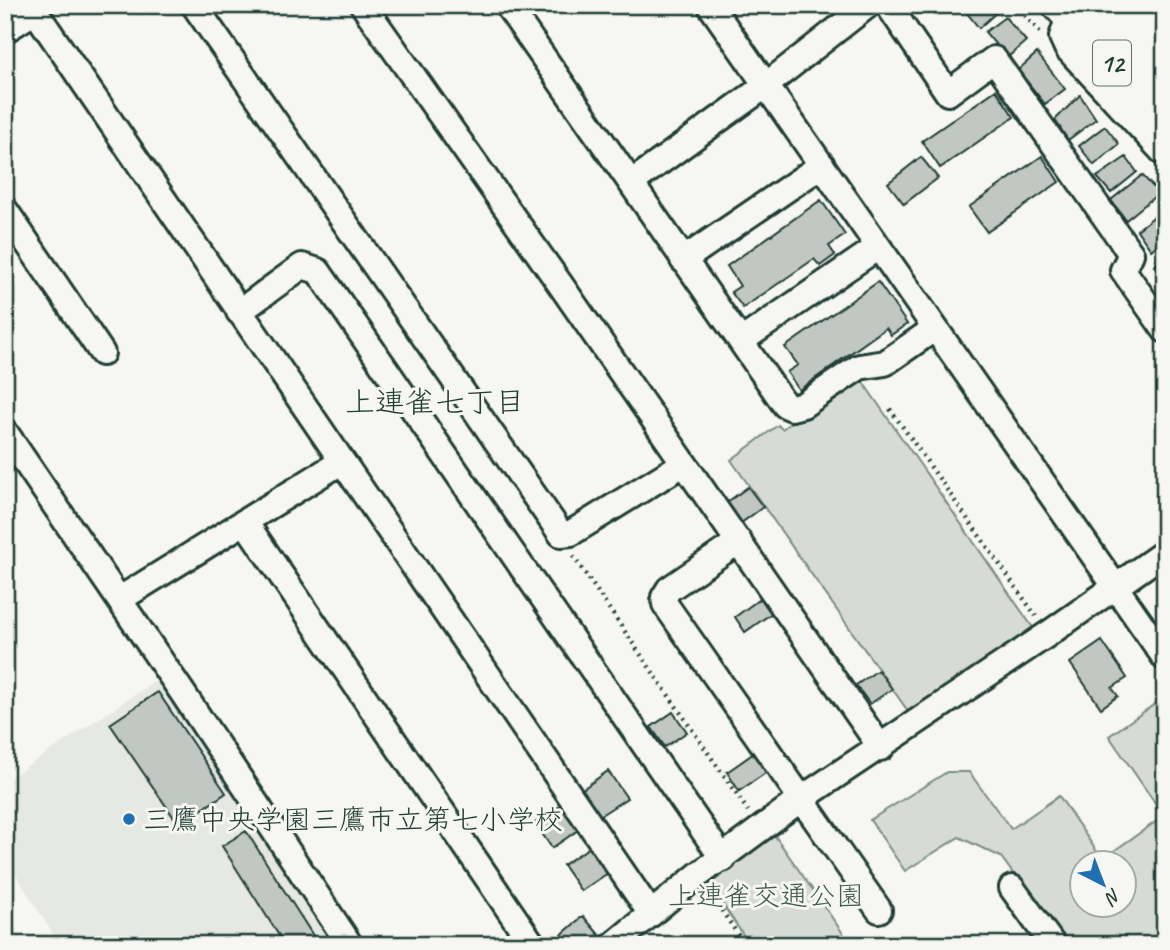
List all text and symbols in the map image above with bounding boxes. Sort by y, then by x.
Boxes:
road number: 12 [1093,40,1131,86]
district label: 上連雀七丁目 [345,383,525,421]
place label: 三鷹中央学園三鷹市立第七小学校 [143,802,563,837]
marker: 三鷹中央学園三鷹市立第七小学校 [121,811,137,827]
north arrow [1068,848,1138,918]
park label: 上連雀交通公園 [668,878,864,913]
text: N [1099,883,1126,911]

